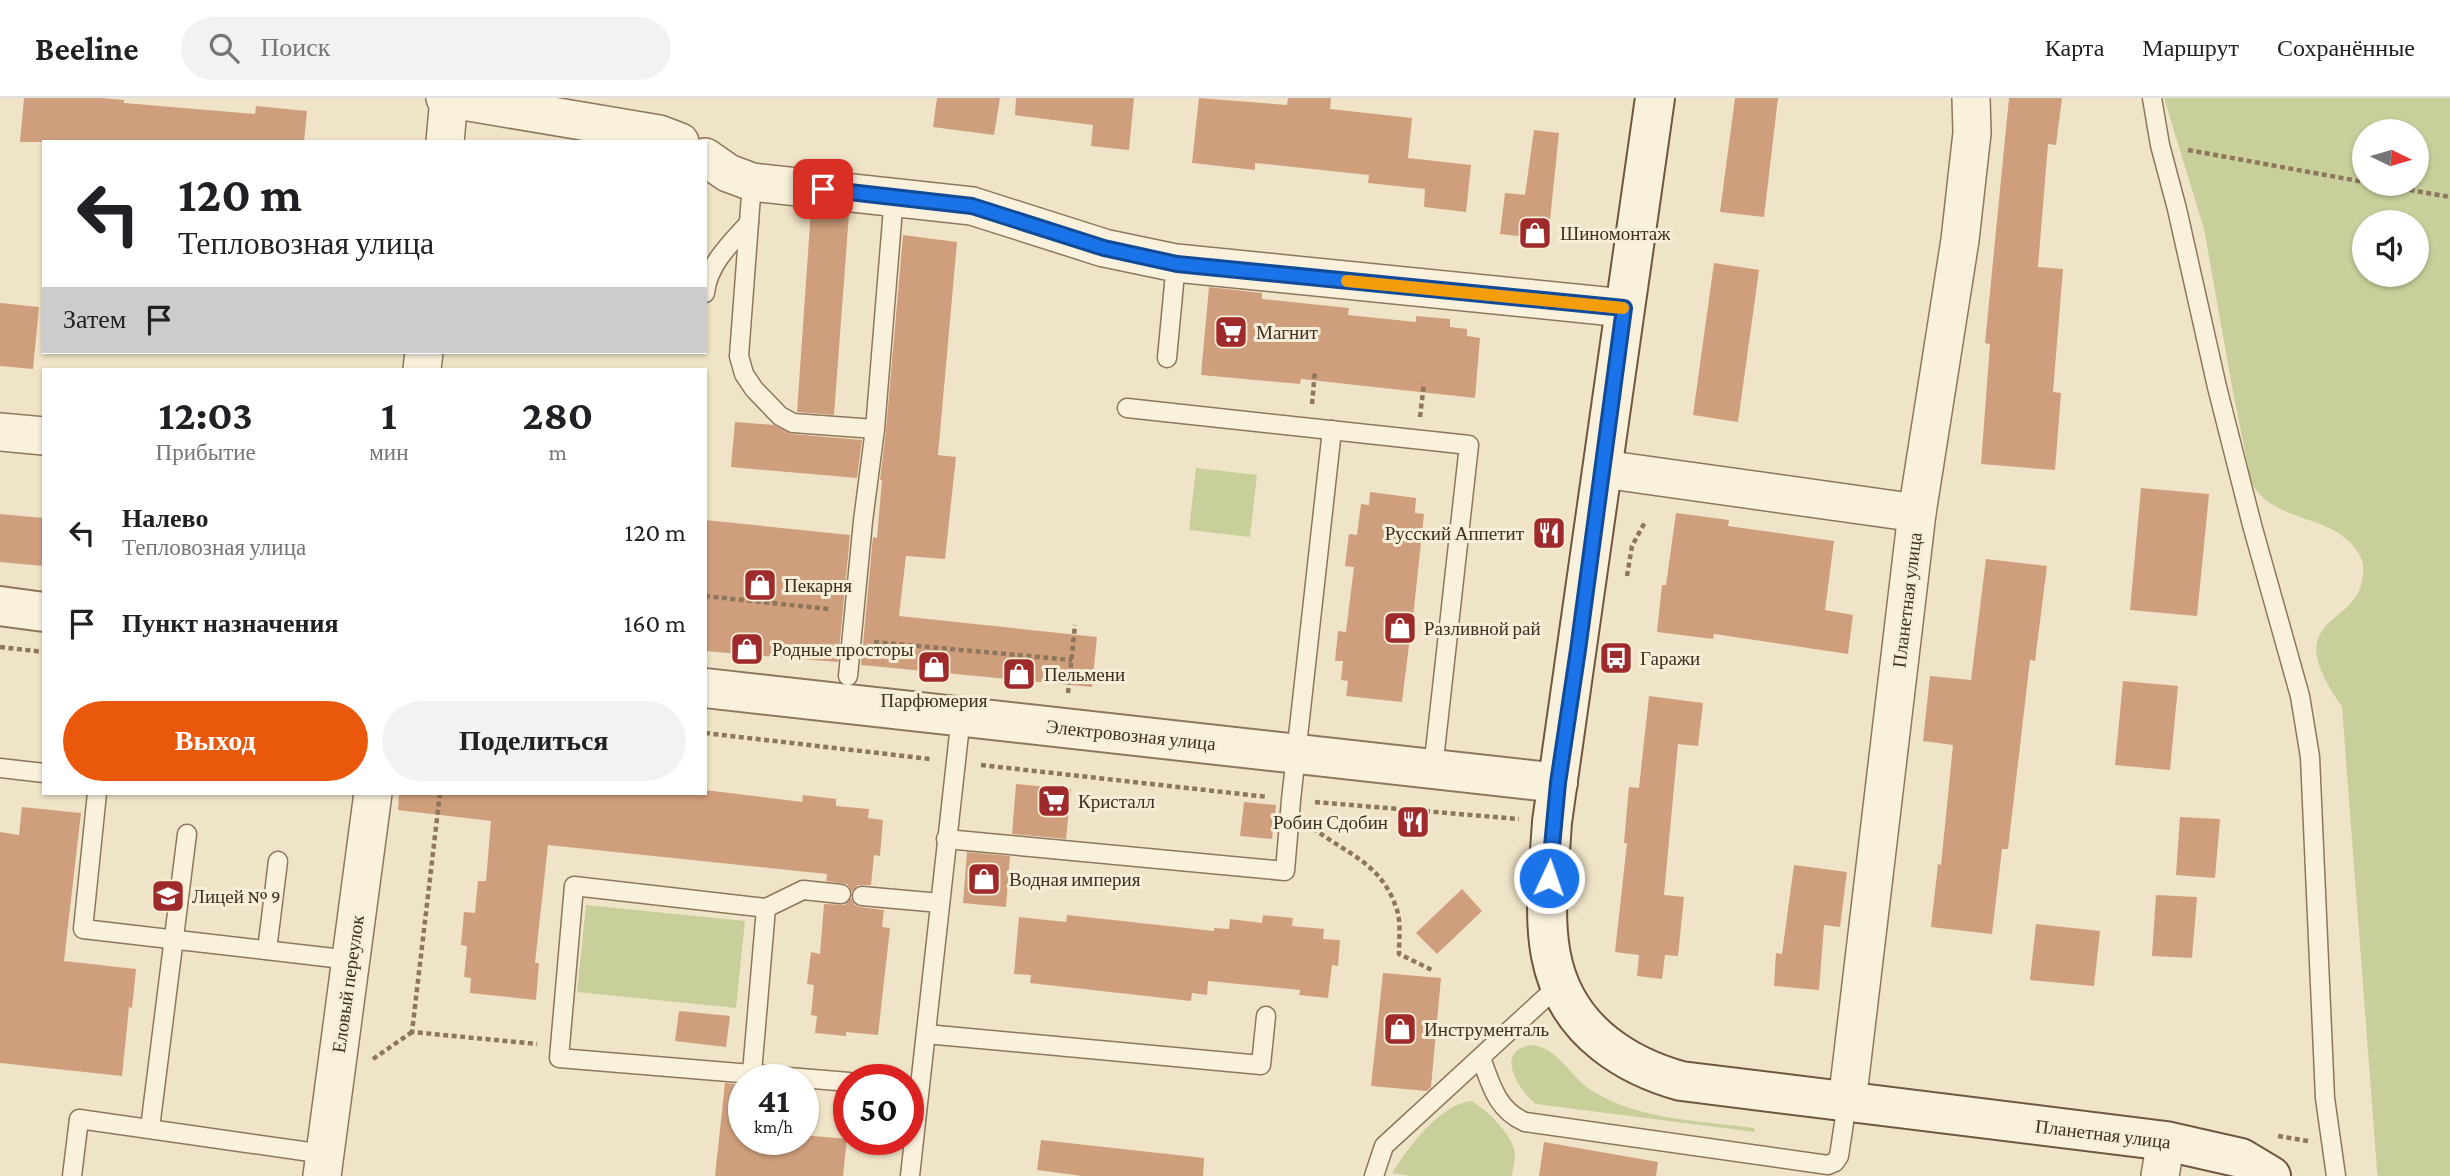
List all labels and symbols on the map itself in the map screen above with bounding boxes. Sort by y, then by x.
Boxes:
north arrow [2352,119,2429,196]
pin [793,159,853,219]
shop icon: Шиномонтаж [1516,214,1554,252]
place label: Шиномонтаж [1560,223,1671,244]
supermarket icon: Магнит [1212,313,1250,351]
place label: Магнит [1256,322,1318,343]
restaurant icon: Русский Аппетит [1530,514,1568,552]
place label: Русский Аппетит [1385,523,1525,544]
street label: Планетная улица [1888,530,1926,669]
shop icon: Пекарня [741,566,779,604]
place label: Пекарня [784,575,852,596]
shop icon: Разливной рай [1381,609,1419,647]
place label: Разливной рай [1424,618,1541,639]
shop icon: Родные просторы [728,630,766,668]
place label: Родные просторы [772,639,914,660]
bus stop icon: Гаражи [1597,639,1635,677]
shop icon: Парфюмерия [915,648,953,686]
place label: Гаражи [1640,648,1700,669]
shop icon: Пельмени [1000,655,1038,693]
place label: Пельмени [1044,664,1125,685]
place label: Парфюмерия [881,690,988,711]
street label: Электровозная улица [1045,716,1217,754]
supermarket icon: Кристалл [1035,782,1073,820]
place label: Кристалл [1078,791,1155,812]
restaurant icon: Робин Сдобин [1394,803,1432,841]
place label: Робин Сдобин [1273,812,1388,833]
position arrow [1512,841,1586,915]
shop icon: Водная империя [965,860,1003,898]
place label: Водная империя [1009,869,1141,890]
school or university icon: Лицей № 9 [149,877,187,915]
place label: Лицей № 9 [192,886,281,907]
street label: Еловый переулок [328,913,368,1054]
shop icon: Инструменталь [1381,1010,1419,1048]
place label: Инструменталь [1424,1019,1550,1040]
speed limit sign: 50 [833,1064,924,1155]
street label: Планетная улица [2034,1115,2173,1153]

